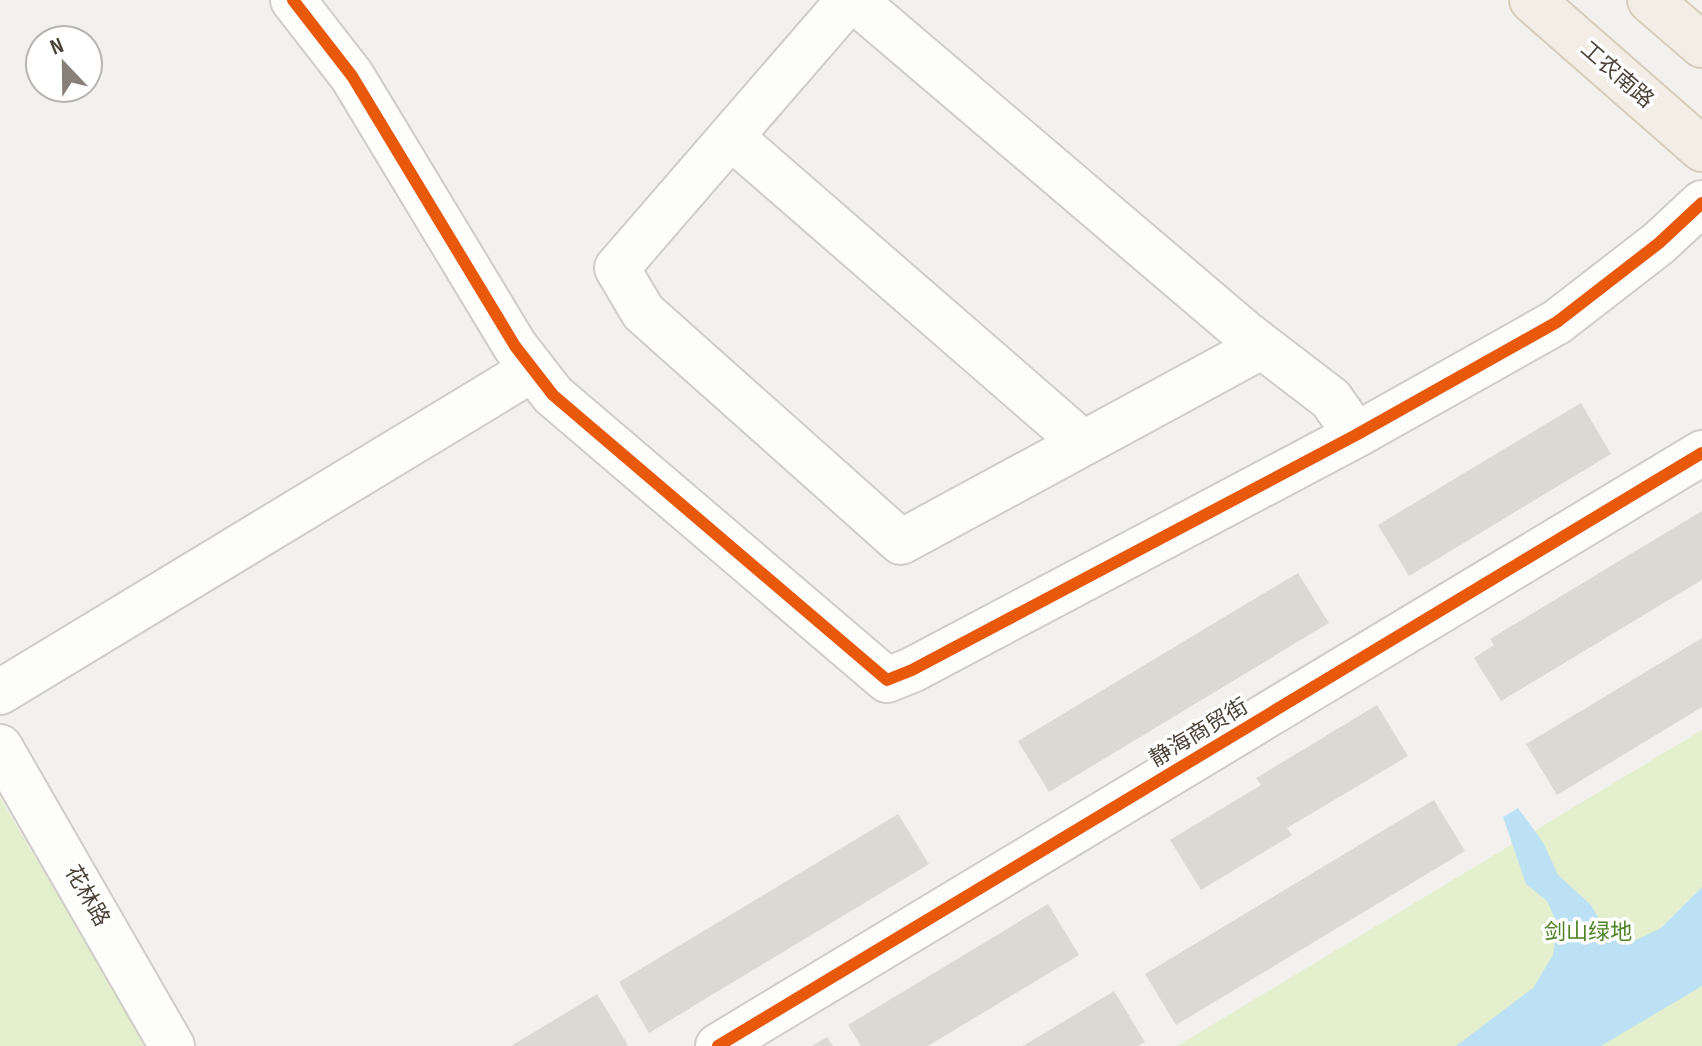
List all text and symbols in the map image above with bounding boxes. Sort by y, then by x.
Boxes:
north arrow [24,24,104,104]
text: N [47,32,68,62]
street label: 工农南路 [1575,36,1659,114]
street label: 静海商贸街 [1145,693,1253,773]
street label: 花林路 [59,861,115,931]
park label: 剑山绿地 [1544,919,1632,946]

